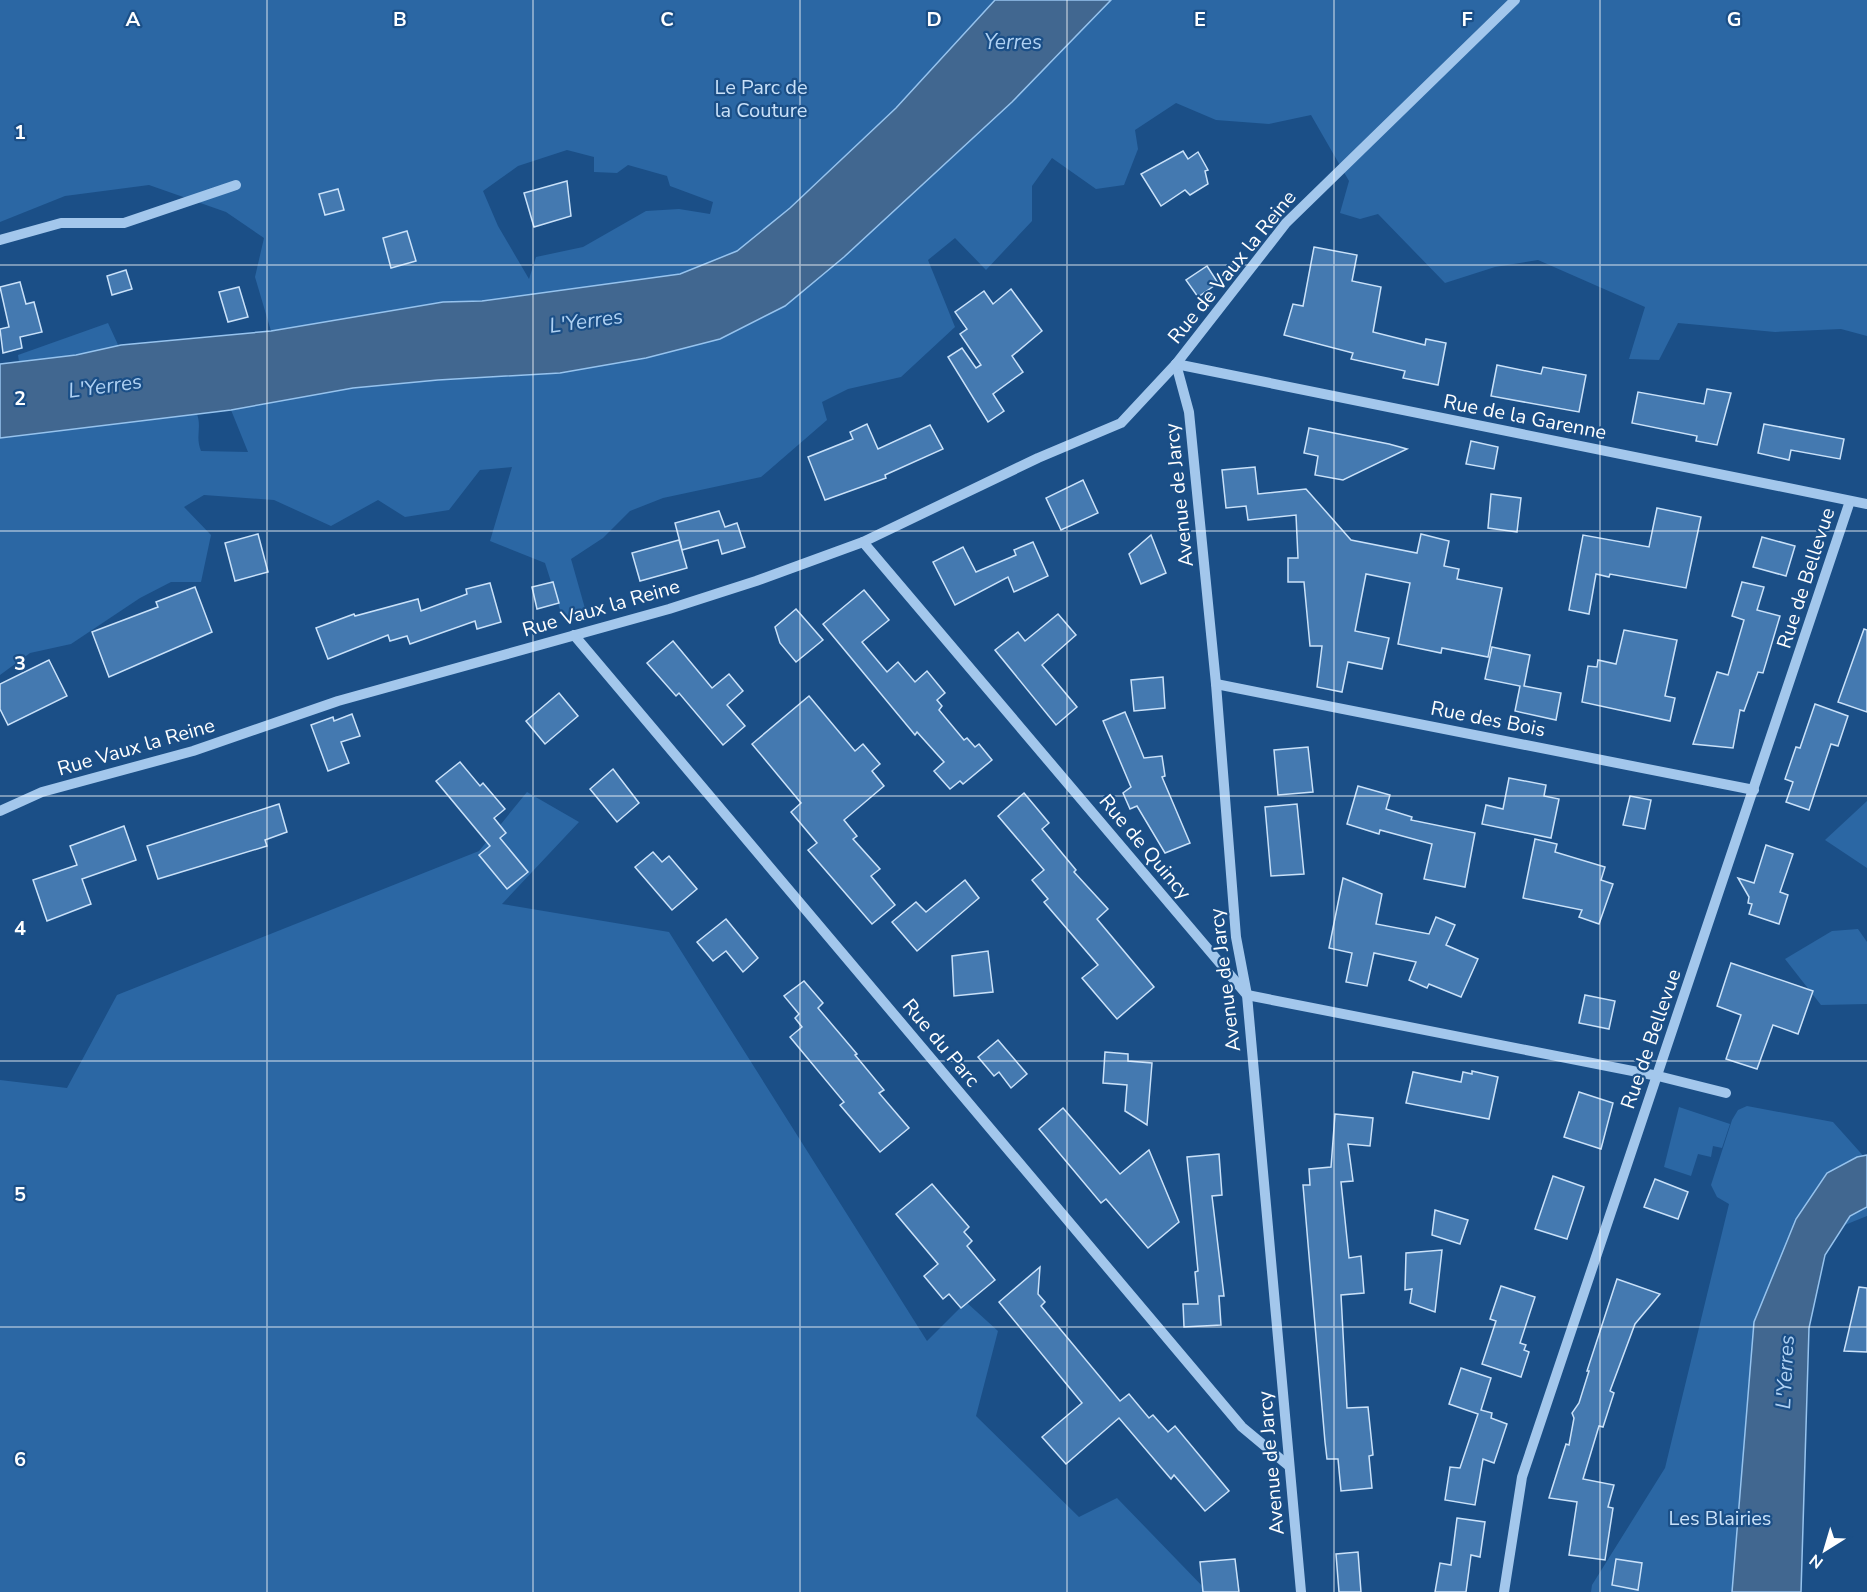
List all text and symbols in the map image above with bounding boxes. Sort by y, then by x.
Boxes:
text: A [126,6,141,33]
text: B [393,6,407,33]
text: C [660,6,674,33]
text: D [926,6,942,33]
text: E [1194,6,1206,33]
text: F [1461,6,1473,33]
text: G [1727,6,1741,33]
water label: Yerres [984,28,1042,56]
park label: Le Parc de la Couture [714,74,808,124]
text: 1 [14,119,26,146]
street label: Rue de Vaux la Reine [1162,185,1302,349]
water label: L'Yerres [547,302,625,340]
water label: L'Yerres [66,367,144,405]
text: 2 [14,385,26,412]
street label: Rue de la Garenne [1441,388,1609,446]
street label: Avenue de Jarcy [1158,421,1200,568]
street label: Rue de Bellevue [1771,504,1841,652]
street label: Rue Vaux la Reine [519,573,683,643]
text: 3 [14,650,26,677]
street label: Rue des Bois [1428,695,1548,743]
street label: Rue Vaux la Reine [54,712,218,782]
street label: Rue de Quincy [1093,789,1198,906]
street label: Avenue de Jarcy [1203,906,1247,1053]
text: 4 [14,915,26,942]
street label: Rue de Bellevue [1614,965,1688,1113]
street label: Rue du Parc [896,993,986,1093]
text: 5 [14,1181,26,1208]
water label: L'Yerres [1769,1334,1801,1410]
street label: Avenue de Jarcy [1251,1389,1291,1536]
text: 6 [14,1446,26,1473]
park label: Les Blairies [1669,1505,1771,1532]
north arrow [1795,1520,1855,1580]
text: N [1805,1549,1828,1574]

